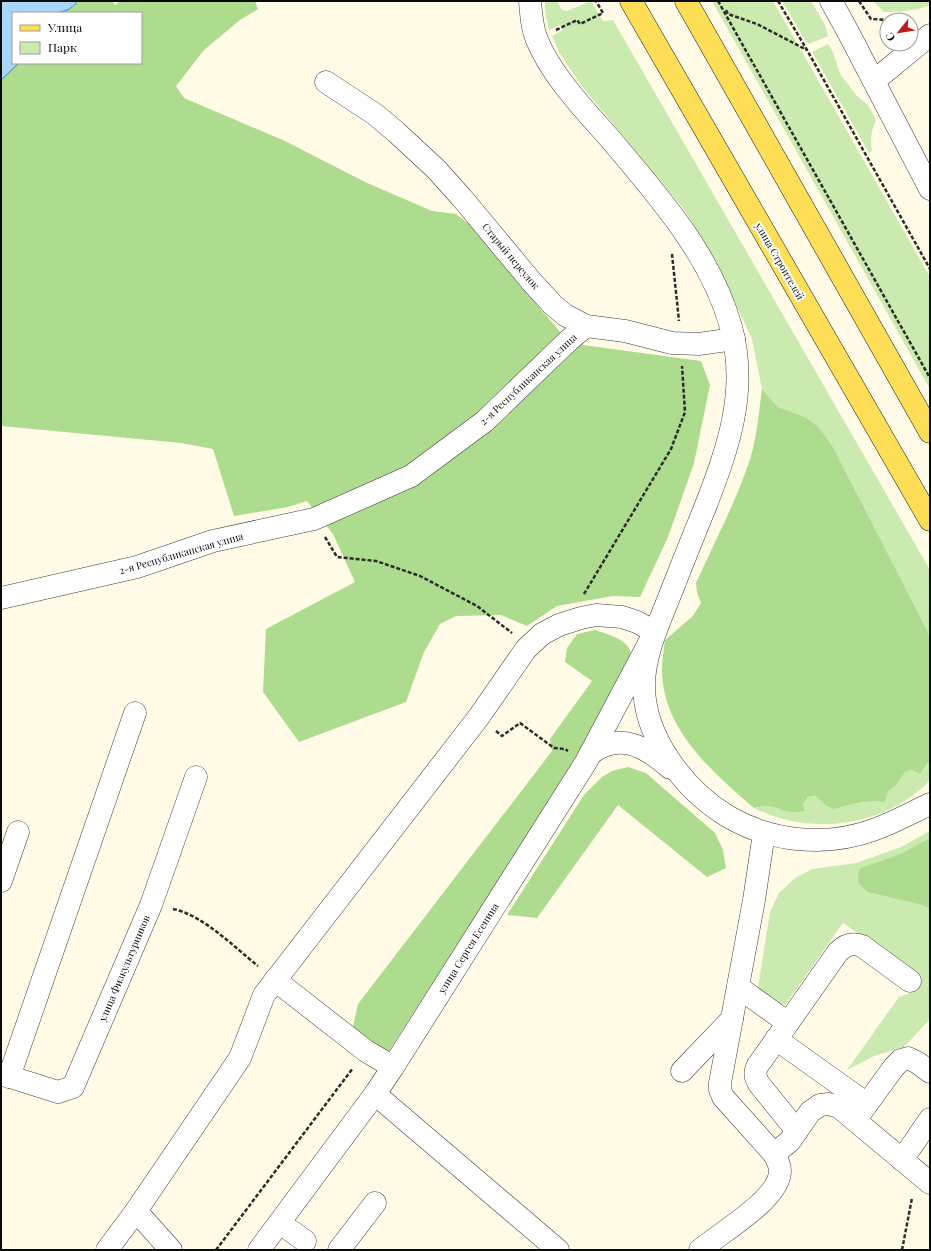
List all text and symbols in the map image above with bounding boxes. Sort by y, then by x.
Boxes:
legend [12,12,142,64]
north arrow [879,12,919,52]
text: Улица [47,19,82,35]
text: С [881,30,898,44]
text: Парк [48,39,77,55]
street label: улица Строителей [752,219,808,302]
street label: Старый переулок [479,220,543,292]
street label: 2-я Республиканская улица [476,330,580,428]
street label: 2-я Республиканская улица [117,529,245,577]
street label: улица Сергея Есенина [434,900,502,997]
street label: улица Физкультурников [95,912,153,1024]

